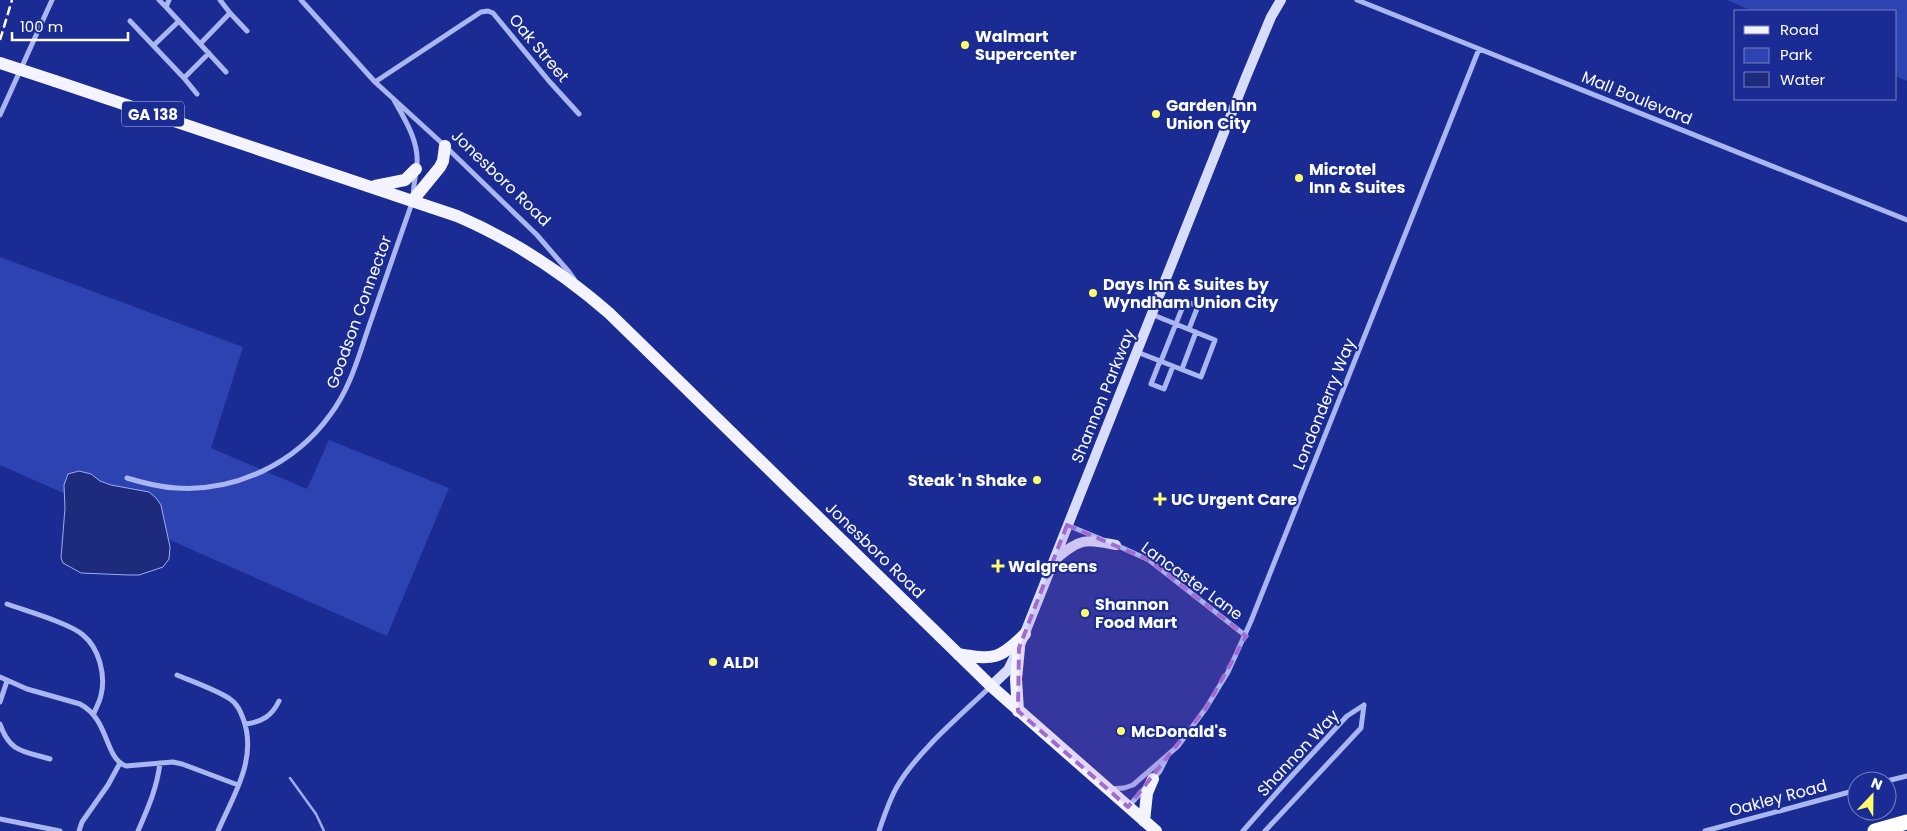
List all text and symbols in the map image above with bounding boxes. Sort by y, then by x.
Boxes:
street label: Oak Street [504,9,575,87]
scale bar [12,10,129,42]
legend [1734,10,1897,100]
text: 100 m [20,16,63,37]
text: Road [1780,19,1819,40]
place label: Walmart Supercenter [975,25,1077,66]
marker: Walmart Supercenter [959,39,971,51]
text: Park [1780,44,1812,65]
street label: Mall Boulevard [1578,65,1696,131]
text: Water [1780,69,1826,90]
place label: Garden Inn Union City [1166,94,1257,135]
road number: GA 138 [122,102,184,126]
marker: Garden Inn Union City [1150,108,1162,120]
street label: Jonesboro Road [446,124,556,232]
place label: Microtel Inn & Suites [1309,158,1406,199]
marker: Microtel Inn & Suites [1293,172,1305,184]
street label: Goodson Connector [321,232,397,392]
place label: Days Inn & Suites by Wyndham Union City [1103,273,1279,314]
marker: Days Inn & Suites by Wyndham Union City [1087,287,1099,299]
street label: Shannon Parkway [1066,325,1140,467]
street label: Londonderry Way [1287,335,1361,473]
place label: Steak 'n Shake [908,469,1027,492]
marker: Steak 'n Shake [1031,474,1043,486]
place label: UC Urgent Care [1171,488,1297,511]
marker: UC Urgent Care [1153,492,1167,506]
street label: Jonesboro Road [820,496,930,604]
street label: Lancaster Lane [1136,536,1248,626]
place label: Walgreens [1008,555,1098,578]
marker: Walgreens [992,560,1004,572]
place label: Shannon Food Mart [1095,593,1177,634]
marker: Shannon Food Mart [1079,607,1091,619]
place label: ALDI [723,651,759,674]
marker: ALDI [707,656,719,668]
street label: Shannon Way [1252,705,1344,801]
place label: McDonald's [1131,720,1227,743]
marker: McDonald's [1115,725,1127,737]
north arrow [1847,771,1897,821]
text: N [1868,773,1885,795]
street label: Oakley Road [1727,774,1829,822]

